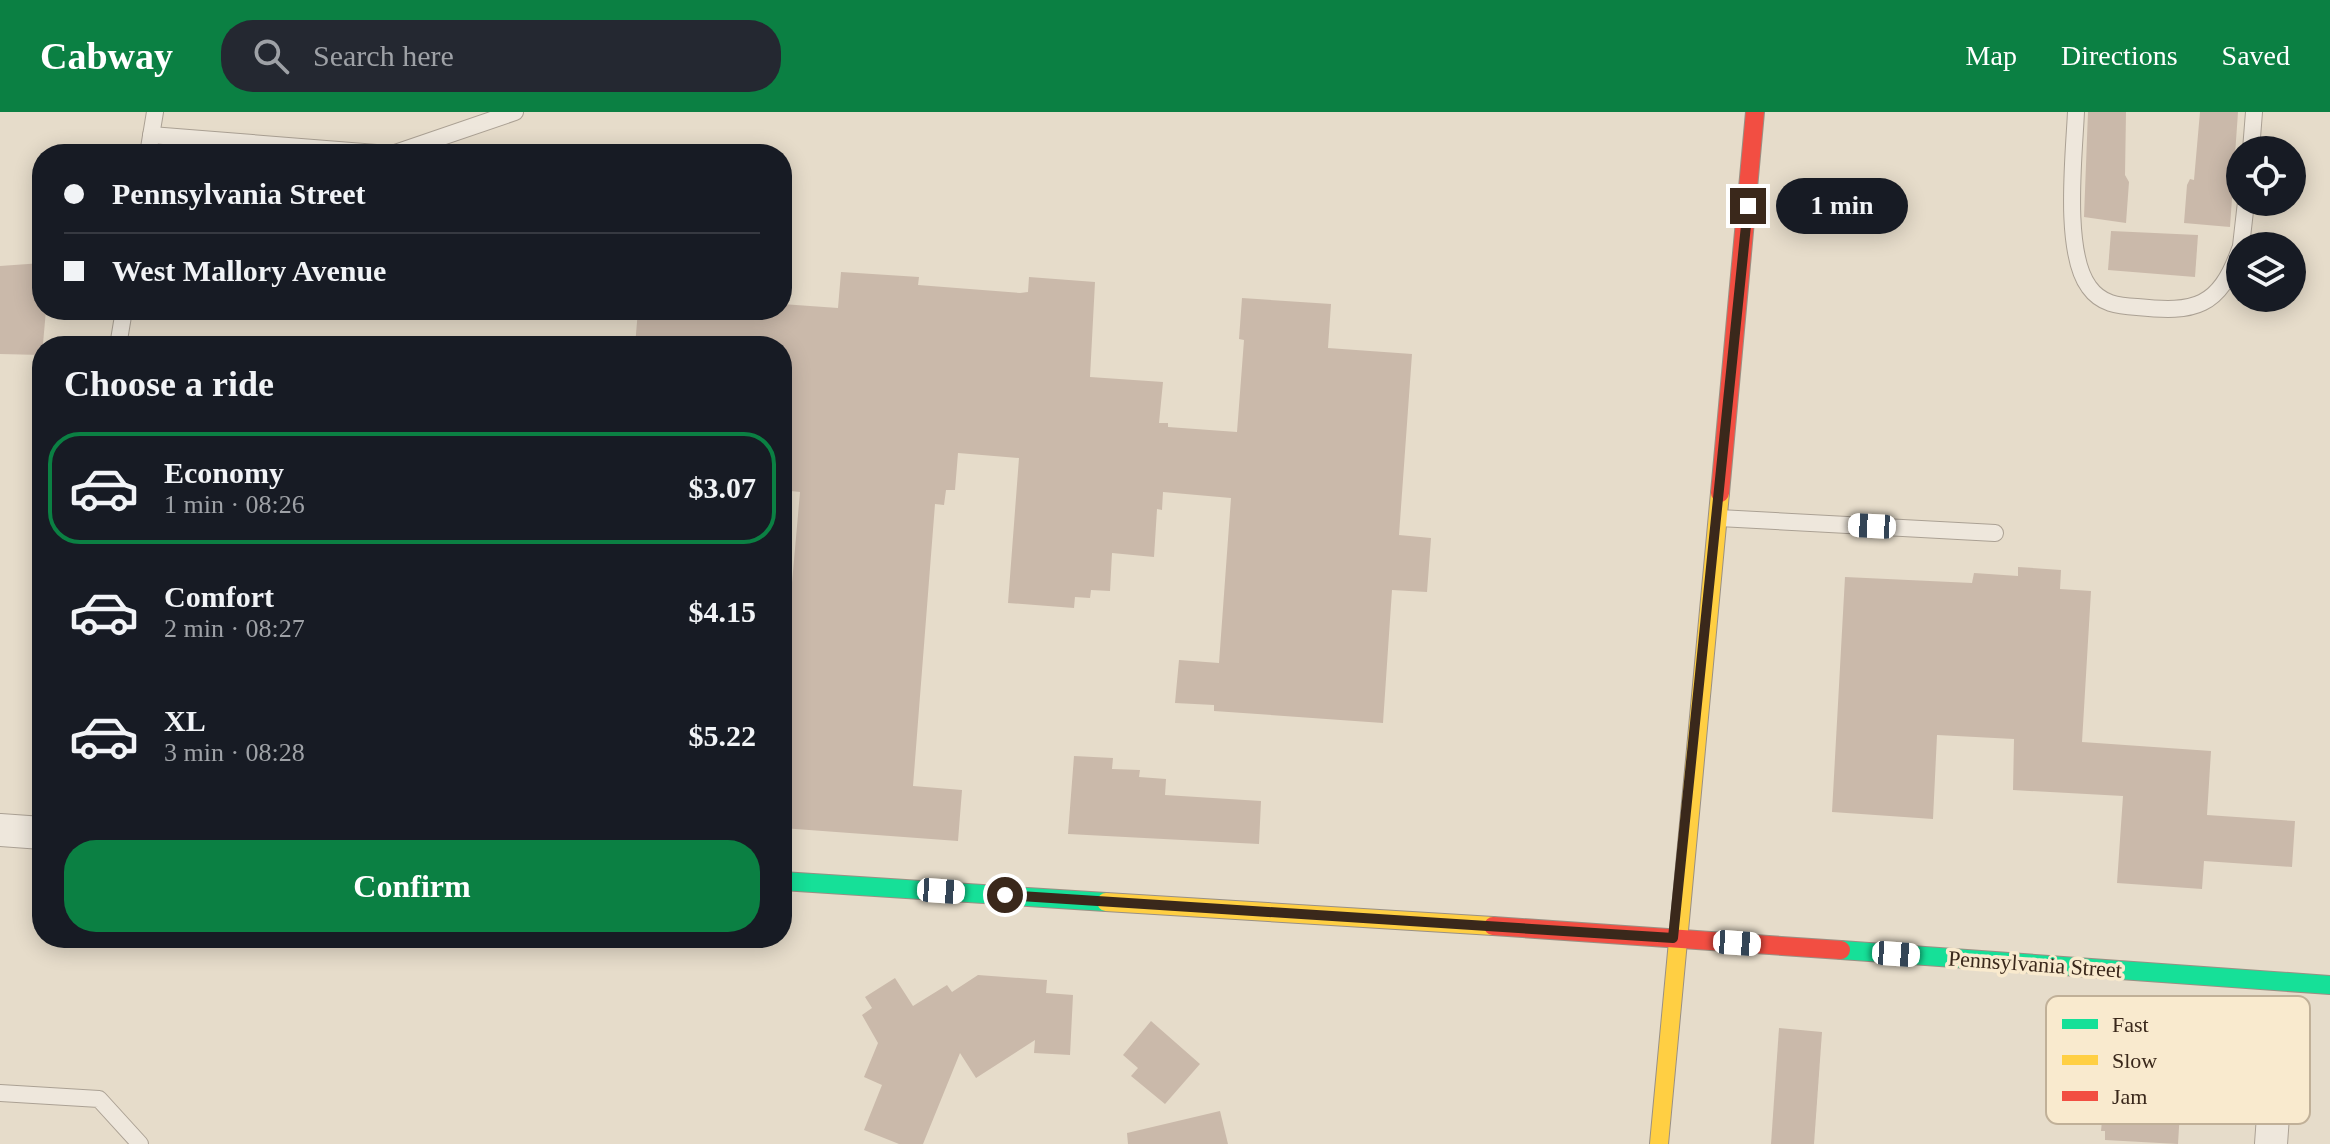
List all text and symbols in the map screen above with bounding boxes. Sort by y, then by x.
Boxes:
search box [221,20,781,92]
icon: search [249,34,293,78]
text: Cabway [40,35,173,77]
text: Search here [313,39,454,72]
text: Map [1966,40,2017,71]
text: Directions [2061,40,2178,71]
text: Saved [2222,40,2290,71]
map controls [2226,136,2306,312]
button: locate [2226,136,2306,216]
text: Pennsylvania Street [112,177,366,210]
callout: 1 min [1776,178,1908,234]
route end [1730,188,1766,224]
text: 1 min [1811,191,1873,220]
button: layers [2226,232,2306,312]
text: West Mallory Avenue [112,254,386,287]
text: Choose a ride [64,364,274,404]
icon: car [68,452,140,524]
text: Economy [164,456,284,489]
text: $3.07 [689,471,756,504]
text: 1 min · 08:26 [164,490,305,519]
car [1847,513,1897,539]
icon: car [68,576,140,648]
text: Comfort [164,580,274,613]
text: $4.15 [689,595,756,628]
text: 2 min · 08:27 [164,614,305,643]
icon: car [68,700,140,772]
text: XL [164,704,206,737]
text: $5.22 [689,719,756,752]
text: 3 min · 08:28 [164,738,305,767]
button: Confirm [64,840,760,932]
car [916,877,966,905]
route start [987,877,1023,913]
car [1712,929,1762,957]
car [1871,940,1921,968]
street label: Pennsylvania Street [1947,945,2123,983]
legend [2046,996,2310,1124]
text: Fast [2112,1012,2149,1037]
text: Slow [2112,1048,2157,1073]
text: Jam [2112,1084,2147,1109]

